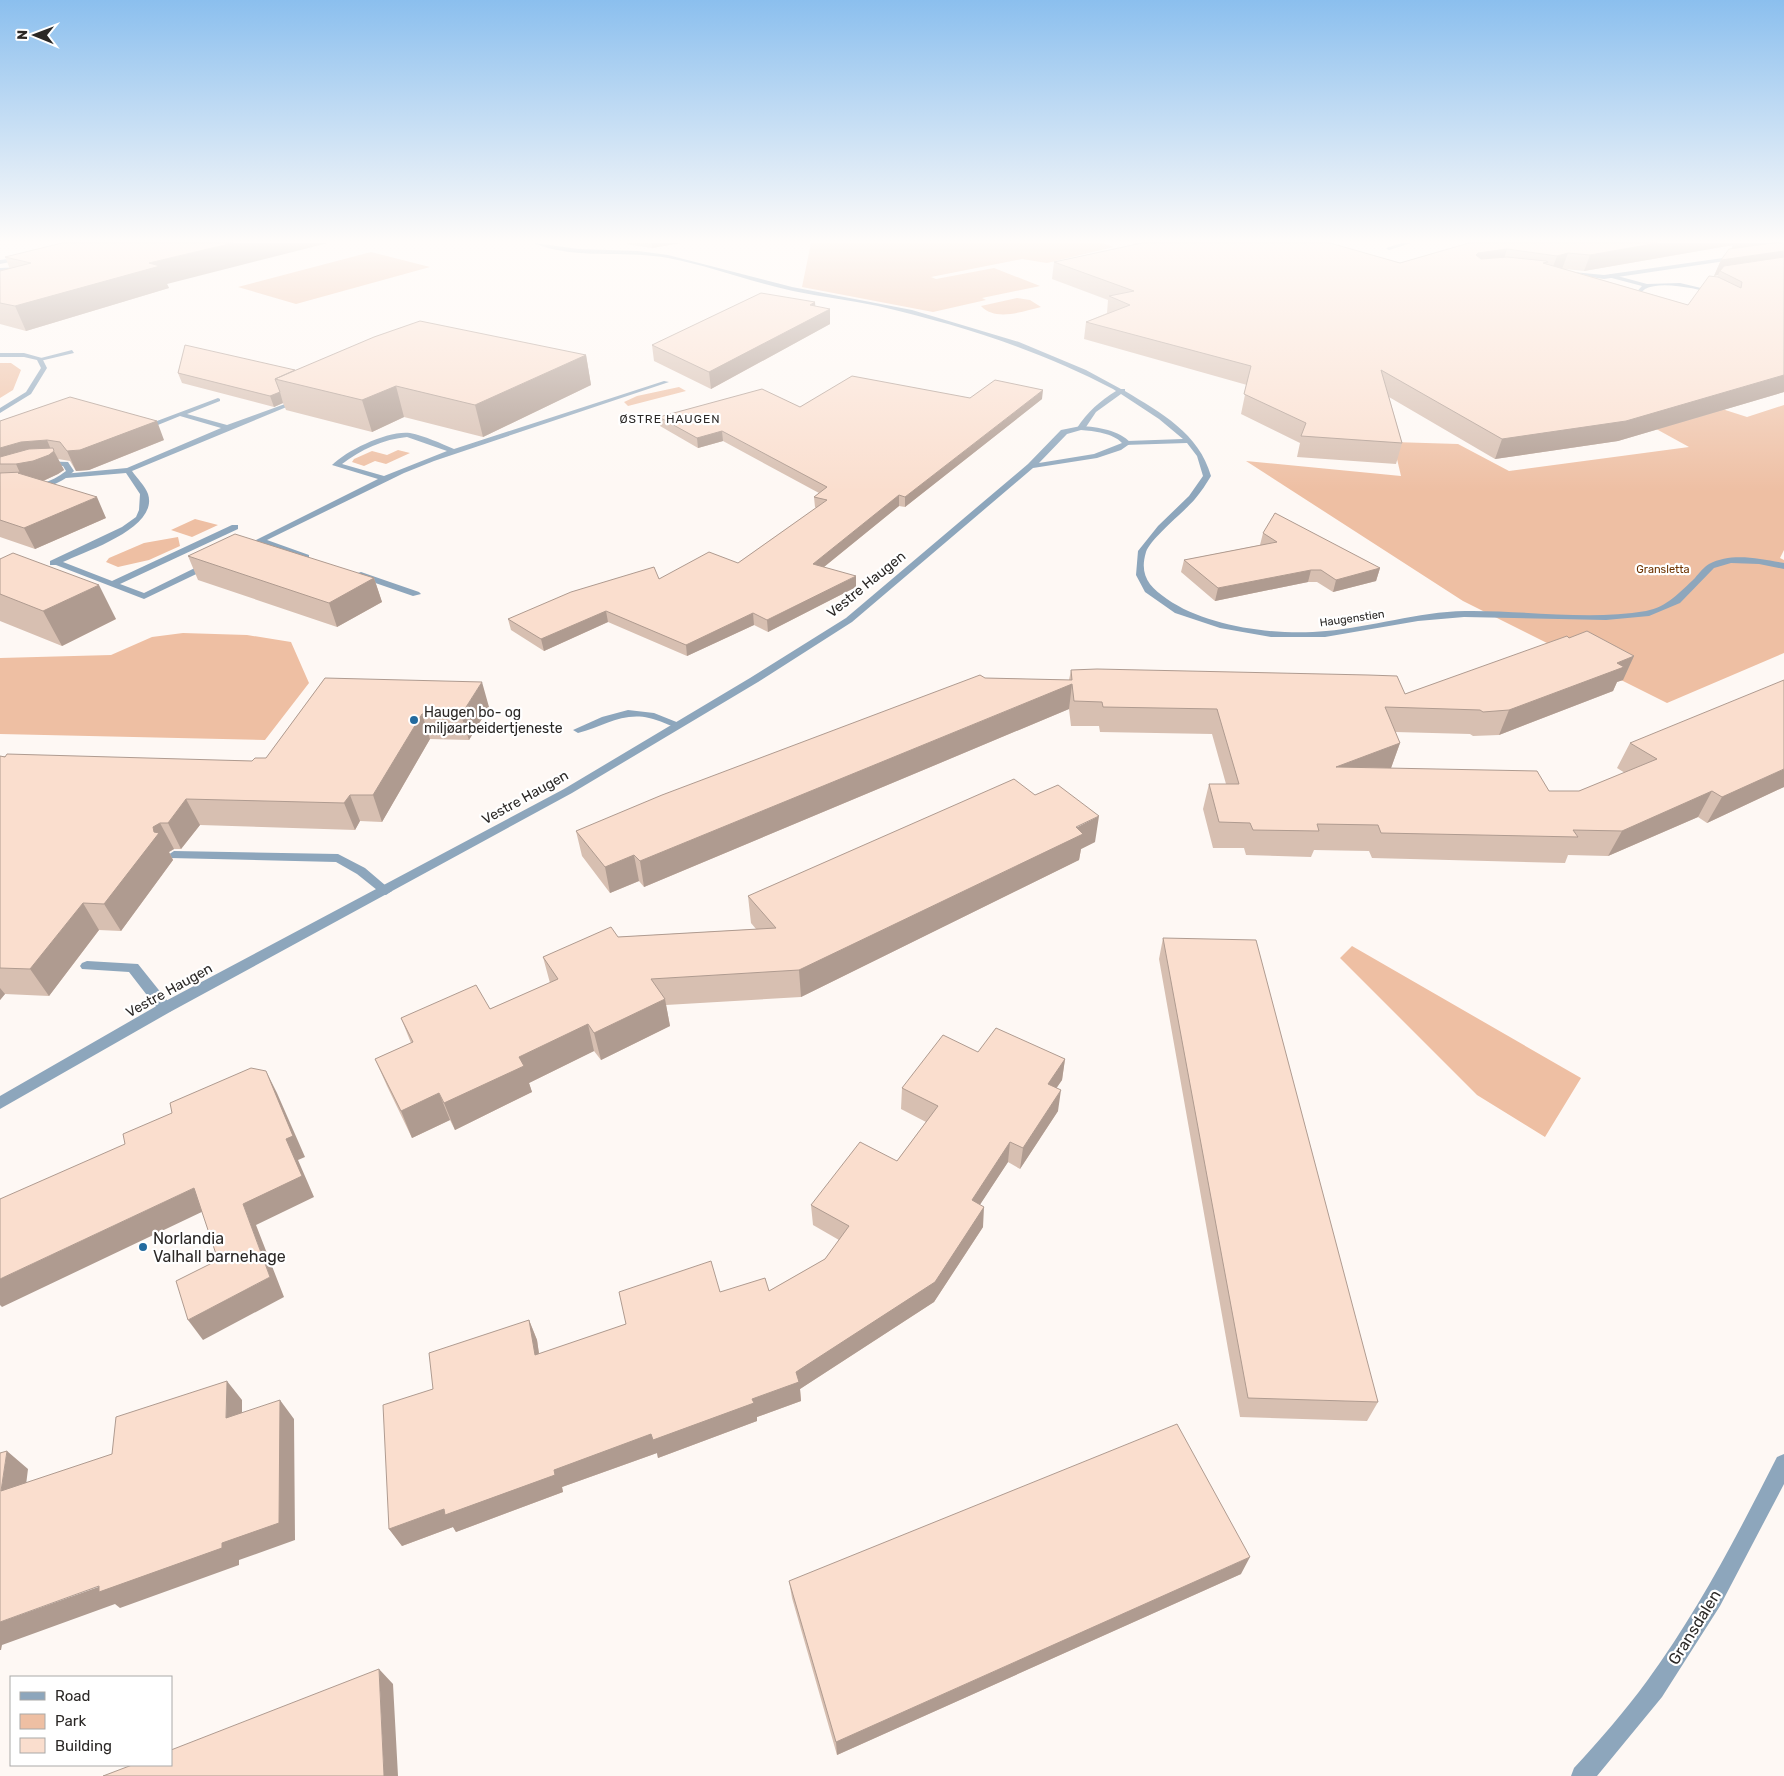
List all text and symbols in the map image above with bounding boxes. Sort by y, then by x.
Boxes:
north arrow [10,10,60,60]
text: N [14,30,31,40]
district label: ØSTRE HAUGEN [619,412,721,426]
street label: Vestre Haugen [824,548,909,621]
park label: Gransletta [1636,563,1690,576]
street label: Haugenstien [1319,608,1385,629]
place label: Haugen bo- og miljøarbeidertjeneste [424,704,563,737]
marker: Haugen bo- og miljøarbeidertjeneste [408,714,420,726]
street label: Vestre Haugen [479,767,571,828]
street label: Vestre Haugen [123,960,215,1021]
place label: Norlandia Valhall barnehage [153,1229,286,1266]
marker: Norlandia Valhall barnehage [137,1241,149,1253]
street label: Gransdalen [1664,1586,1725,1668]
legend [10,1676,172,1766]
text: Road [55,1687,91,1705]
text: Park [55,1712,86,1730]
text: Building [55,1737,112,1755]

